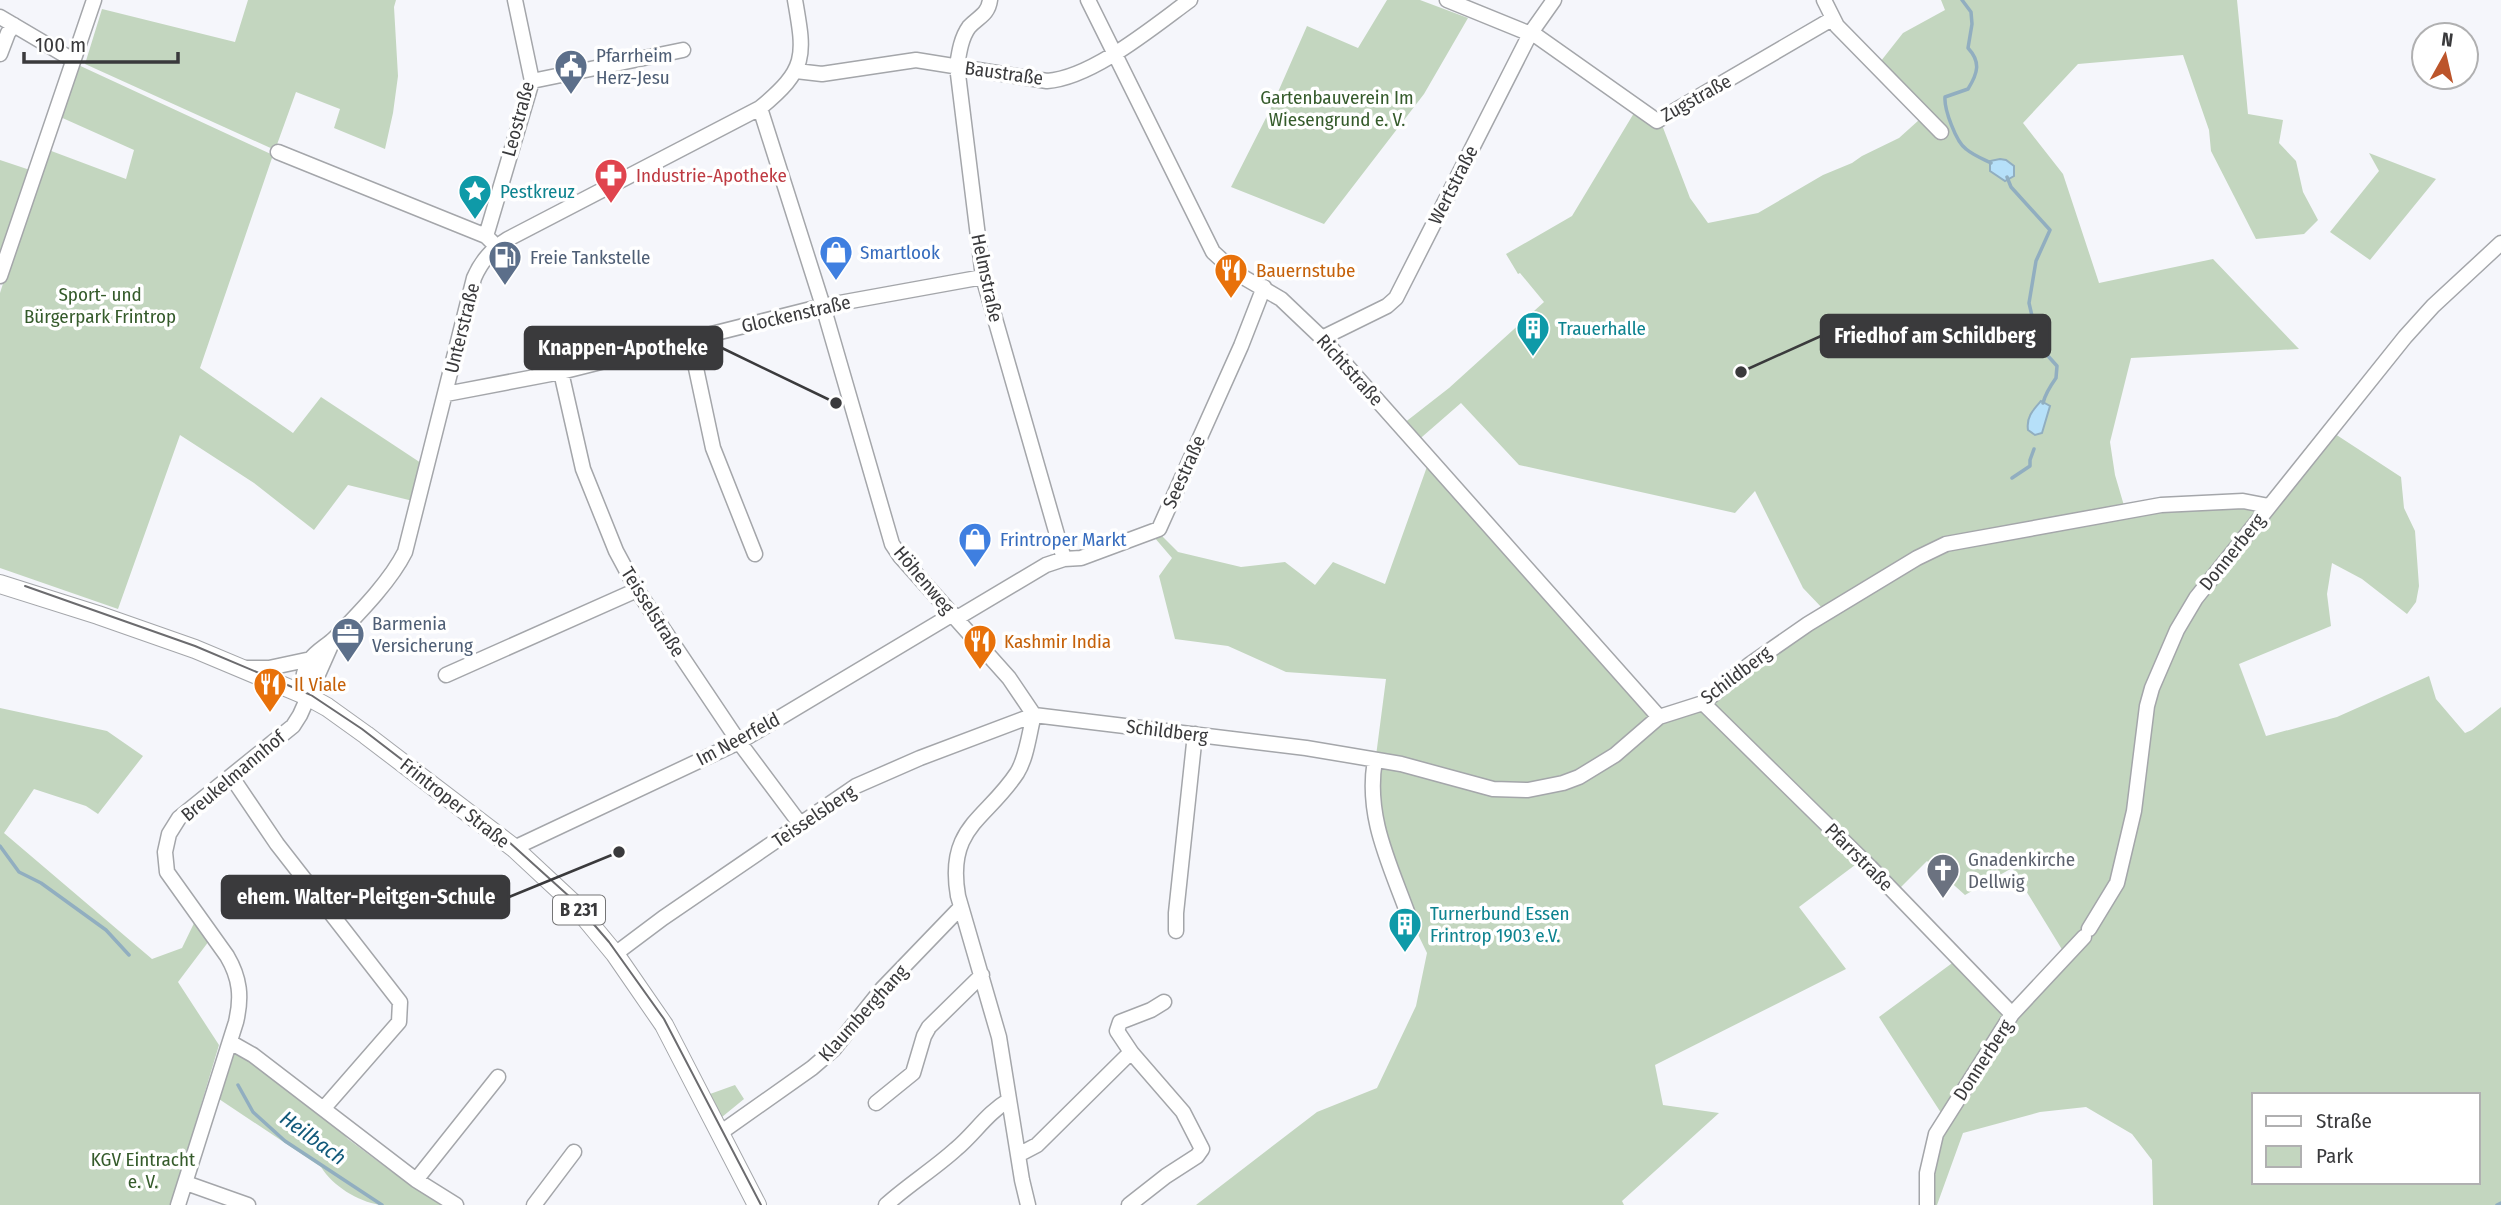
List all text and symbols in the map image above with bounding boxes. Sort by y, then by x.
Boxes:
scale bar [24,21,178,65]
north arrow [2410,21,2480,91]
text: N [2440,27,2455,52]
text: 100 m [35,32,86,58]
place label: Pfarrheim Herz-Jesu [596,44,673,89]
public building icon: Pfarrheim Herz-Jesu [552,47,590,96]
street label: Baustraße [963,56,1045,90]
street label: Zugstraße [1657,69,1735,127]
street label: Leostraße [497,79,539,159]
park label: Gartenbauverein Im Wiesengrund e. V. [1260,86,1414,131]
street label: Wertstraße [1423,142,1483,228]
pharmacy icon: Industrie-Apotheke [592,156,630,205]
place label: Industrie-Apotheke [636,164,787,187]
place icon: Pestkreuz [456,172,494,221]
place label: Pestkreuz [500,180,575,203]
street label: Helmstraße [966,232,1008,324]
shop icon: Smartlook [817,233,855,282]
fuel station icon: Freie Tankstelle [486,238,524,287]
place label: Smartlook [860,241,940,264]
place label: Freie Tankstelle [530,246,650,269]
restaurant icon: Bauernstube [1212,251,1250,300]
place label: Bauernstube [1256,259,1355,282]
street label: Unterstraße [440,281,484,375]
park label: Sport- und Bürgerpark Frintrop [24,283,176,328]
street label: Glockenstraße [739,290,853,338]
building icon: Trauerhalle [1514,309,1552,358]
callout: Friedhof am Schildberg [1821,315,2050,357]
place label: Trauerhalle [1558,317,1646,340]
text: Friedhof am Schildberg [1834,323,2036,349]
callout: Knappen-Apotheke [525,327,722,369]
street label: Richtstraße [1312,329,1388,411]
text: Knappen-Apotheke [538,335,708,361]
street label: Seestraße [1158,432,1210,512]
street label: Donnerberg [2194,509,2270,595]
shop icon: Frintroper Markt [956,520,994,569]
place label: Frintroper Markt [1000,528,1127,551]
street label: Höhenweg [889,541,959,619]
street label: Teisselstraße [616,563,690,661]
place label: Barmenia Versicherung [372,612,473,657]
office icon: Barmenia Versicherung [329,615,367,664]
restaurant icon: Kashmir India [961,622,999,671]
place label: Kashmir India [1004,630,1111,653]
street label: Schildberg [1696,641,1776,709]
restaurant icon: Il Viale [251,665,289,714]
place label: Il Viale [294,673,346,696]
street label: Im Neerfeld [692,707,784,771]
street label: Schildberg [1125,715,1209,747]
street label: Breukelmannhof [176,725,291,826]
street label: Frintroper Straße [396,753,514,853]
street label: Teisselsberg [768,780,860,852]
street label: Pfarrstraße [1820,818,1898,896]
place label: Gnadenkirche Dellwig [1968,848,2075,893]
church icon: Gnadenkirche Dellwig [1924,851,1962,900]
callout: ehem. Walter-Pleitgen-Schule [222,876,509,918]
text: ehem. Walter-Pleitgen-Schule [237,884,496,910]
road number: B 231 [553,896,605,925]
place label: Turnerbund Essen Frintrop 1903 e.V. [1430,902,1570,947]
building icon: Turnerbund Essen Frintrop 1903 e.V. [1386,905,1424,954]
street label: Klaumberghang [814,960,912,1066]
street label: Donnerberg [1948,1015,2018,1105]
legend [2252,1093,2480,1184]
water label: Heilbach [275,1105,351,1171]
text: Straße [2316,1108,2372,1134]
text: Park [2316,1143,2354,1169]
park label: KGV Eintracht e. V. [91,1148,196,1193]

